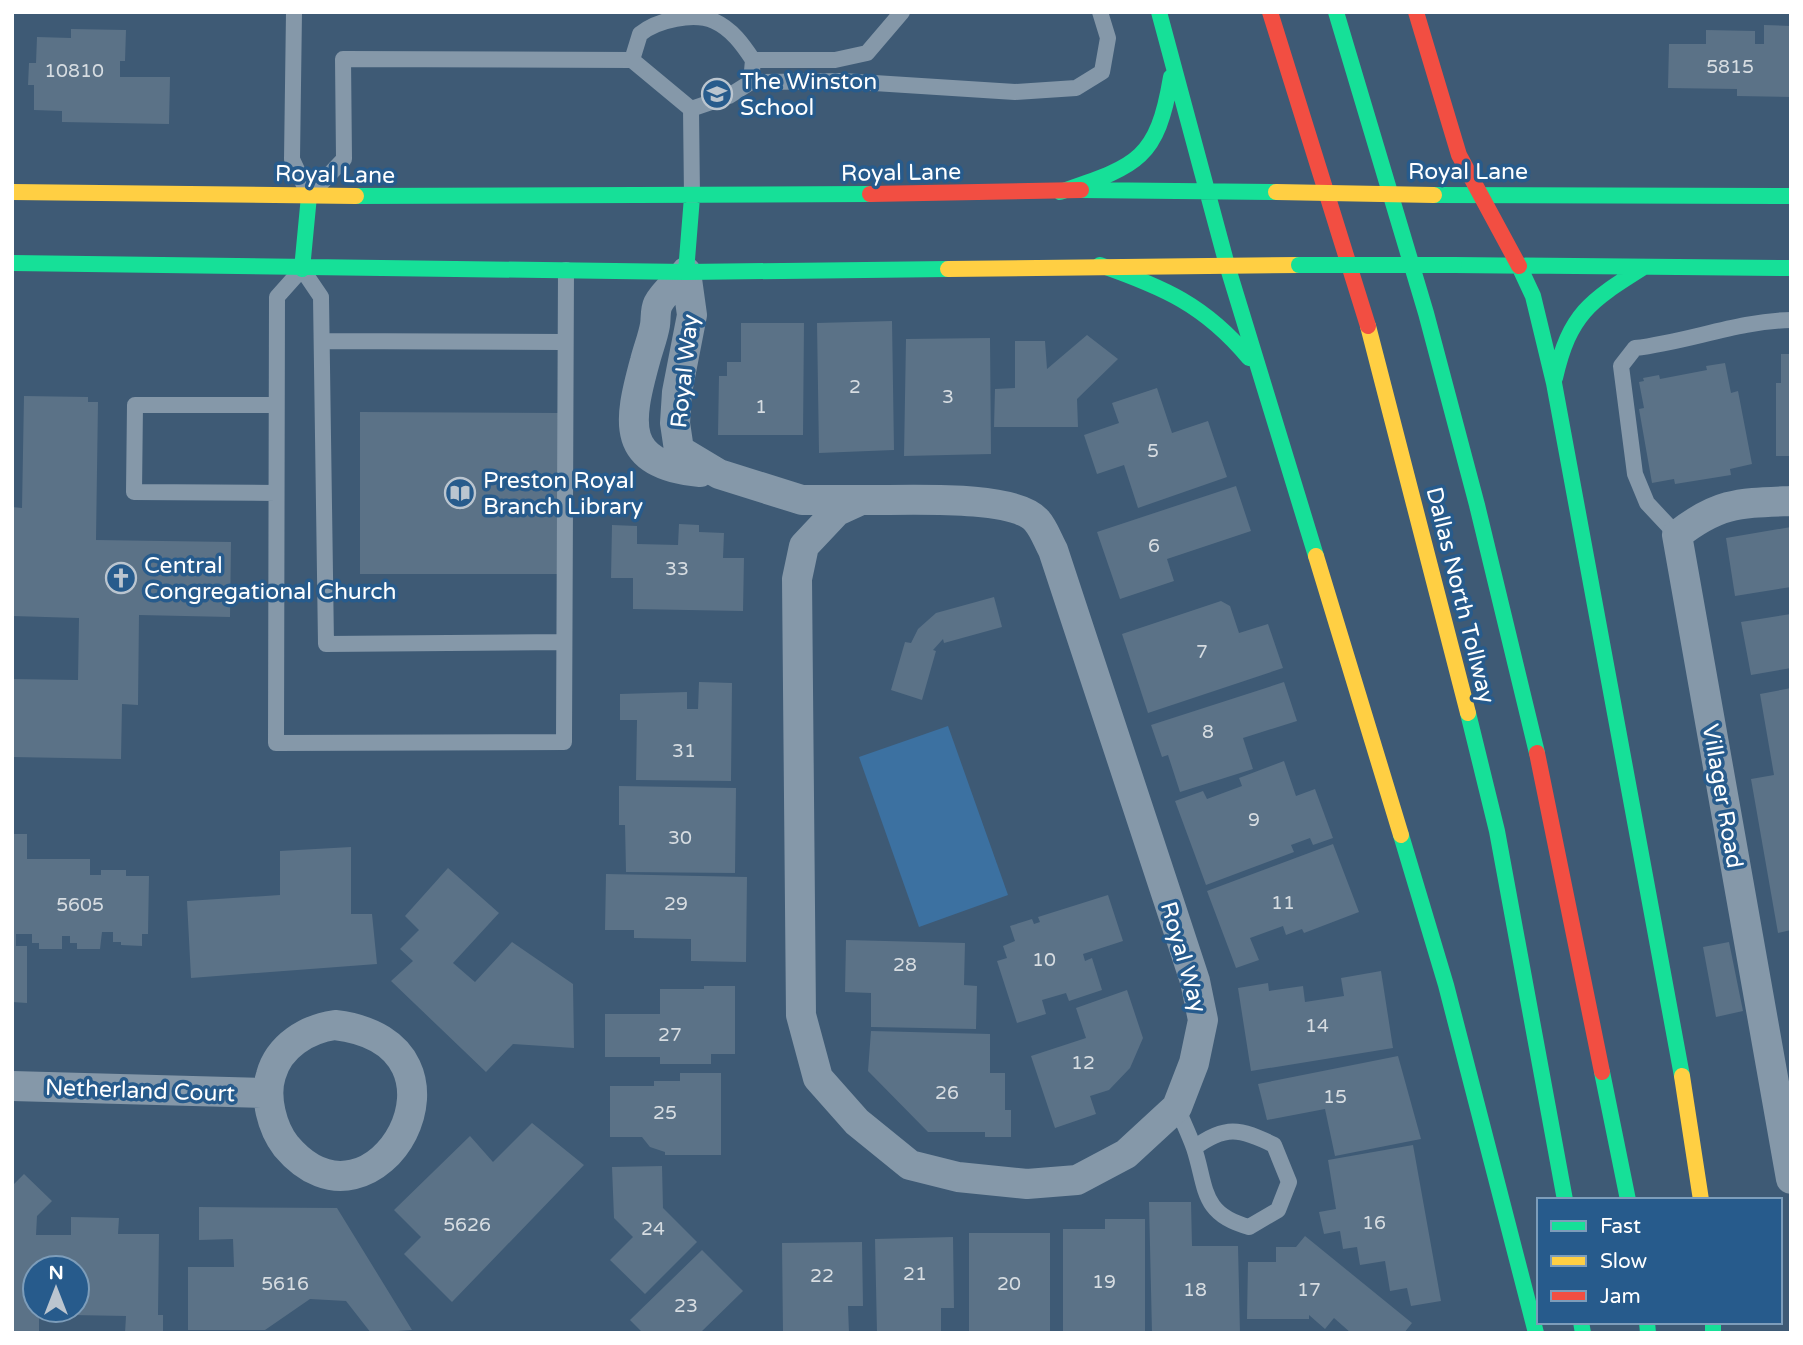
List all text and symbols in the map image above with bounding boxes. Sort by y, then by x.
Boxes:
house number: 5815 [1706,56,1754,78]
house number: 10810 [44,60,104,82]
place label: The Winston School [740,68,877,122]
school or university icon: The Winston School [700,77,734,111]
street label: Royal Lane [841,158,961,188]
street label: Royal Lane [1408,158,1528,186]
street label: Royal Lane [275,160,395,190]
street label: Royal Way [665,313,705,429]
house number: 2 [849,376,861,398]
house number: 3 [942,386,954,408]
house number: 1 [755,396,767,418]
house number: 5 [1147,440,1159,462]
place label: Preston Royal Branch Library [483,467,643,521]
library icon: Preston Royal Branch Library [443,476,477,510]
street label: Dallas North Tollway [1420,484,1500,706]
house number: 6 [1148,535,1160,557]
place label: Central Congregational Church [144,552,397,606]
house number: 33 [665,558,689,580]
church icon: Central Congregational Church [104,561,138,595]
house number: 7 [1196,641,1208,663]
house number: 8 [1202,721,1214,743]
street label: Villager Road [1696,722,1748,870]
house number: 31 [672,740,696,762]
house number: 9 [1248,809,1260,831]
house number: 30 [668,827,692,849]
house number: 11 [1271,892,1295,914]
house number: 29 [664,893,688,915]
house number: 5605 [56,894,104,916]
street label: Royal Way [1154,898,1212,1016]
house number: 10 [1032,949,1056,971]
house number: 28 [893,954,917,976]
house number: 14 [1305,1015,1329,1037]
house number: 27 [658,1024,682,1046]
house number: 12 [1071,1052,1095,1074]
street label: Netherland Court [44,1074,236,1108]
house number: 26 [935,1082,959,1104]
house number: 15 [1323,1086,1347,1108]
house number: 25 [653,1102,677,1124]
legend [1537,1198,1782,1324]
house number: 16 [1362,1212,1386,1234]
house number: 5626 [443,1214,491,1236]
text: Fast [1600,1214,1641,1239]
house number: 24 [641,1218,665,1240]
text: Slow [1600,1249,1648,1274]
north arrow [21,1254,91,1324]
text: N [48,1262,64,1284]
house number: 21 [903,1263,927,1285]
house number: 22 [810,1265,834,1287]
house number: 19 [1092,1271,1116,1293]
house number: 5616 [261,1273,309,1295]
house number: 20 [997,1273,1021,1295]
house number: 18 [1183,1279,1207,1301]
house number: 17 [1297,1279,1321,1301]
text: Jam [1600,1284,1641,1309]
house number: 23 [674,1295,698,1317]

